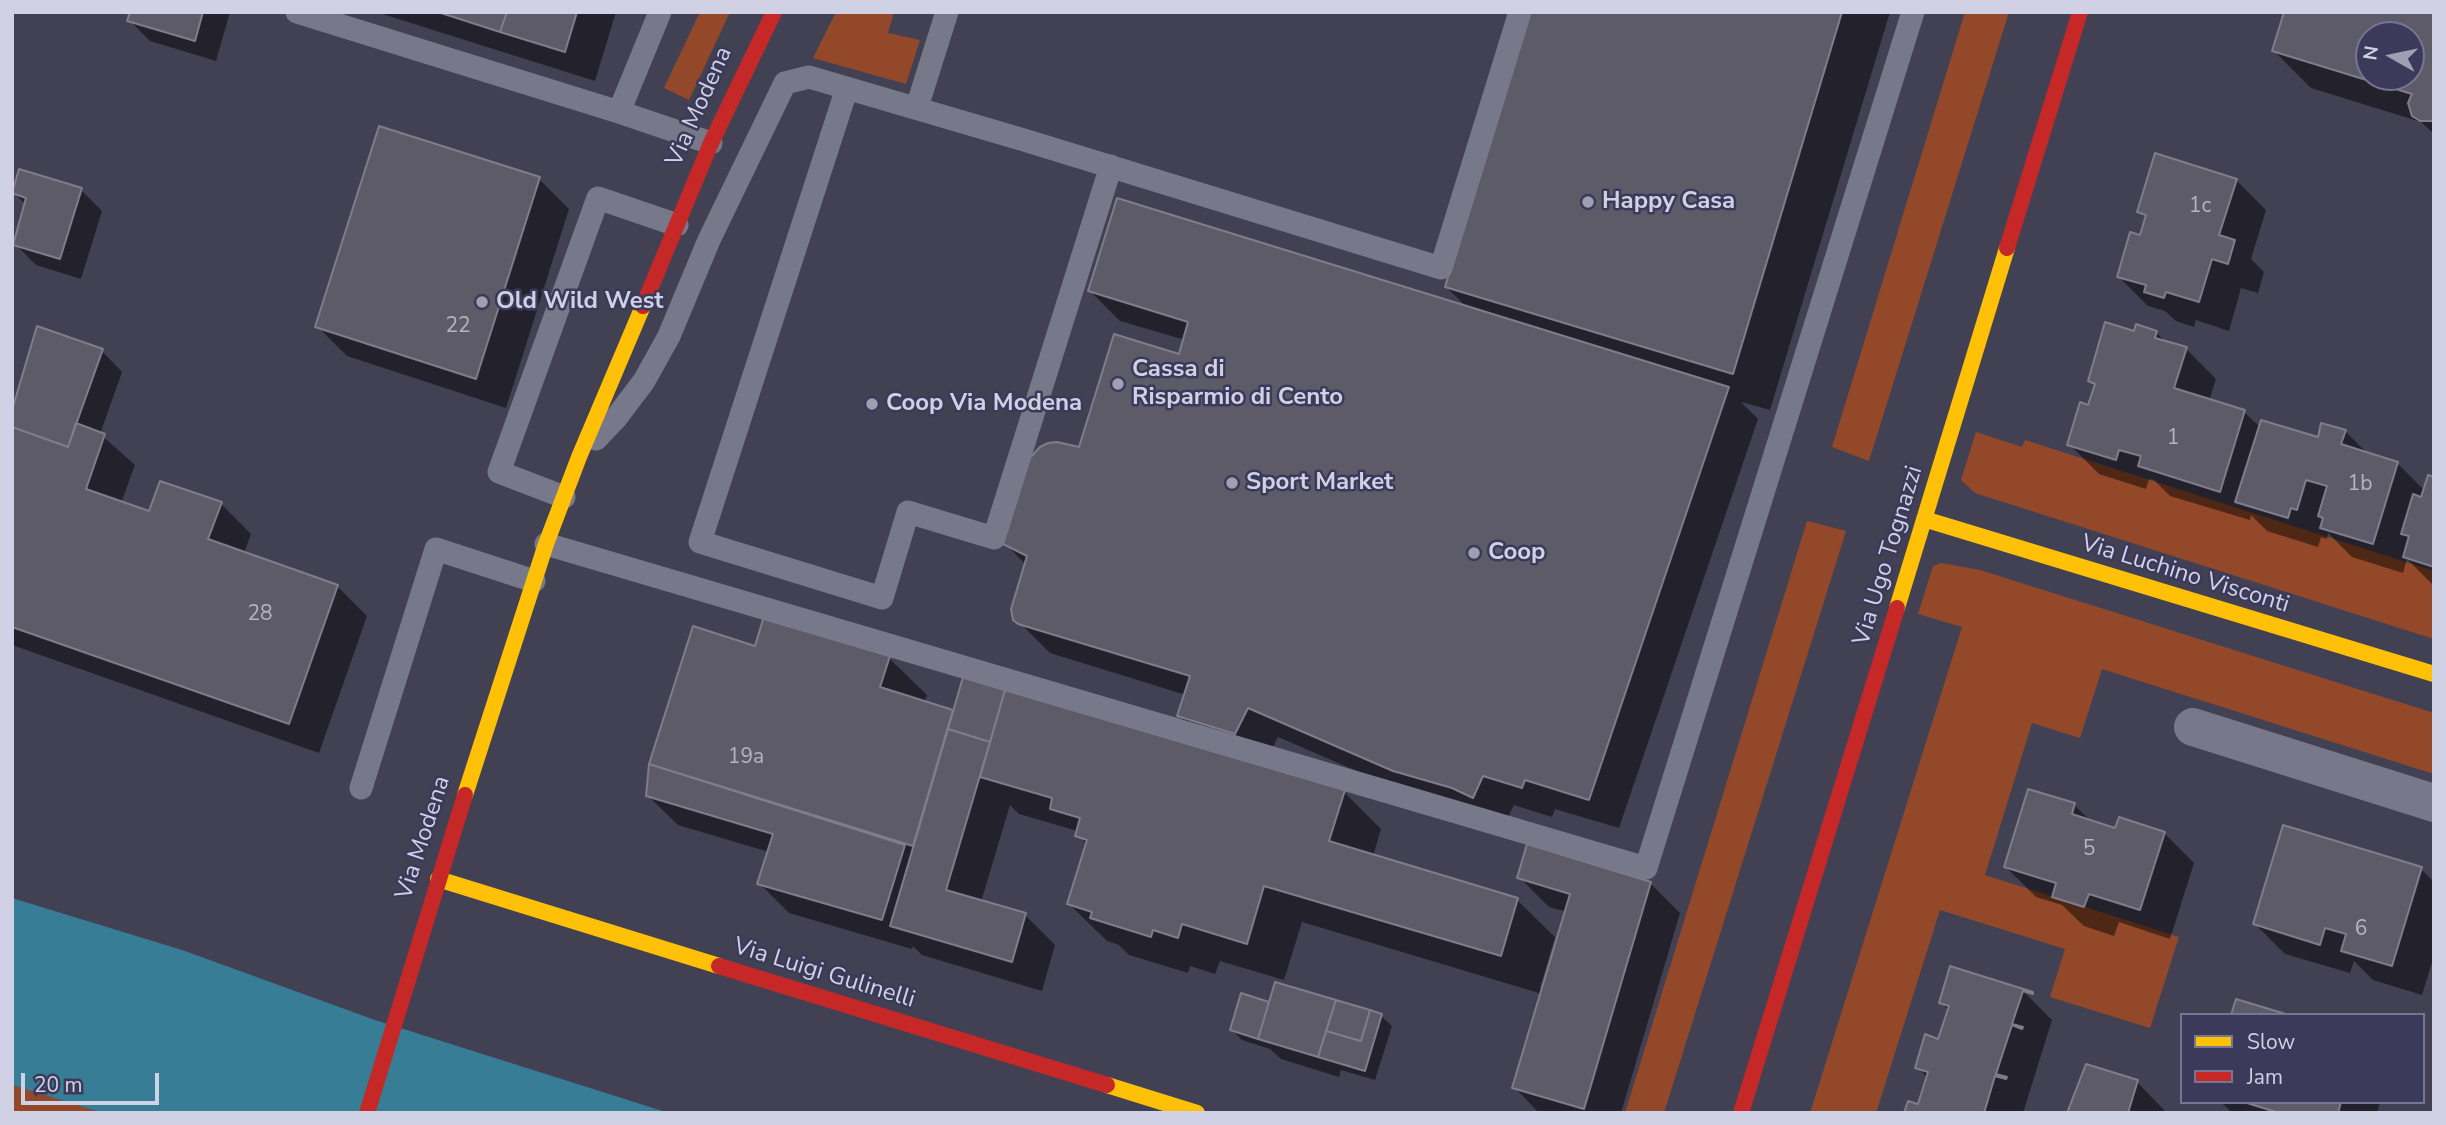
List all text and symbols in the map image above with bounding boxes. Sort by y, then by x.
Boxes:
north arrow [2355,21,2425,91]
street label: Via Modena [661,43,739,171]
text: N [2357,44,2385,62]
place label: Happy Casa [1602,188,1735,216]
marker: Happy Casa [1580,194,1596,210]
house number: 1c [2189,194,2211,220]
place label: Old Wild West [496,288,664,316]
marker: Old Wild West [474,294,490,310]
house number: 22 [445,314,471,340]
place label: Cassa di Risparmio di Cento [1132,356,1343,412]
marker: Cassa di Risparmio di Cento [1110,376,1126,392]
place label: Coop Via Modena [886,390,1082,418]
marker: Coop Via Modena [864,396,880,412]
house number: 1 [2167,426,2179,452]
street label: Via Ugo Tognazzi [1848,463,1930,649]
place label: Sport Market [1246,469,1393,497]
house number: 1b [2348,472,2372,498]
marker: Sport Market [1224,475,1240,491]
street label: Via Luchino Visconti [2077,530,2293,620]
place label: Coop [1488,539,1546,567]
marker: Coop [1466,545,1482,561]
house number: 28 [247,602,273,628]
house number: 19a [728,745,764,771]
street label: Via Modena [391,773,457,903]
house number: 5 [2083,837,2095,863]
house number: 6 [2355,917,2367,943]
street label: Via Luigi Gulinelli [730,933,918,1015]
legend [2180,1013,2425,1104]
text: Slow [2247,1028,2295,1056]
scale bar [24,1058,163,1102]
text: Jam [2247,1063,2283,1091]
text: 20 m [34,1071,83,1099]

